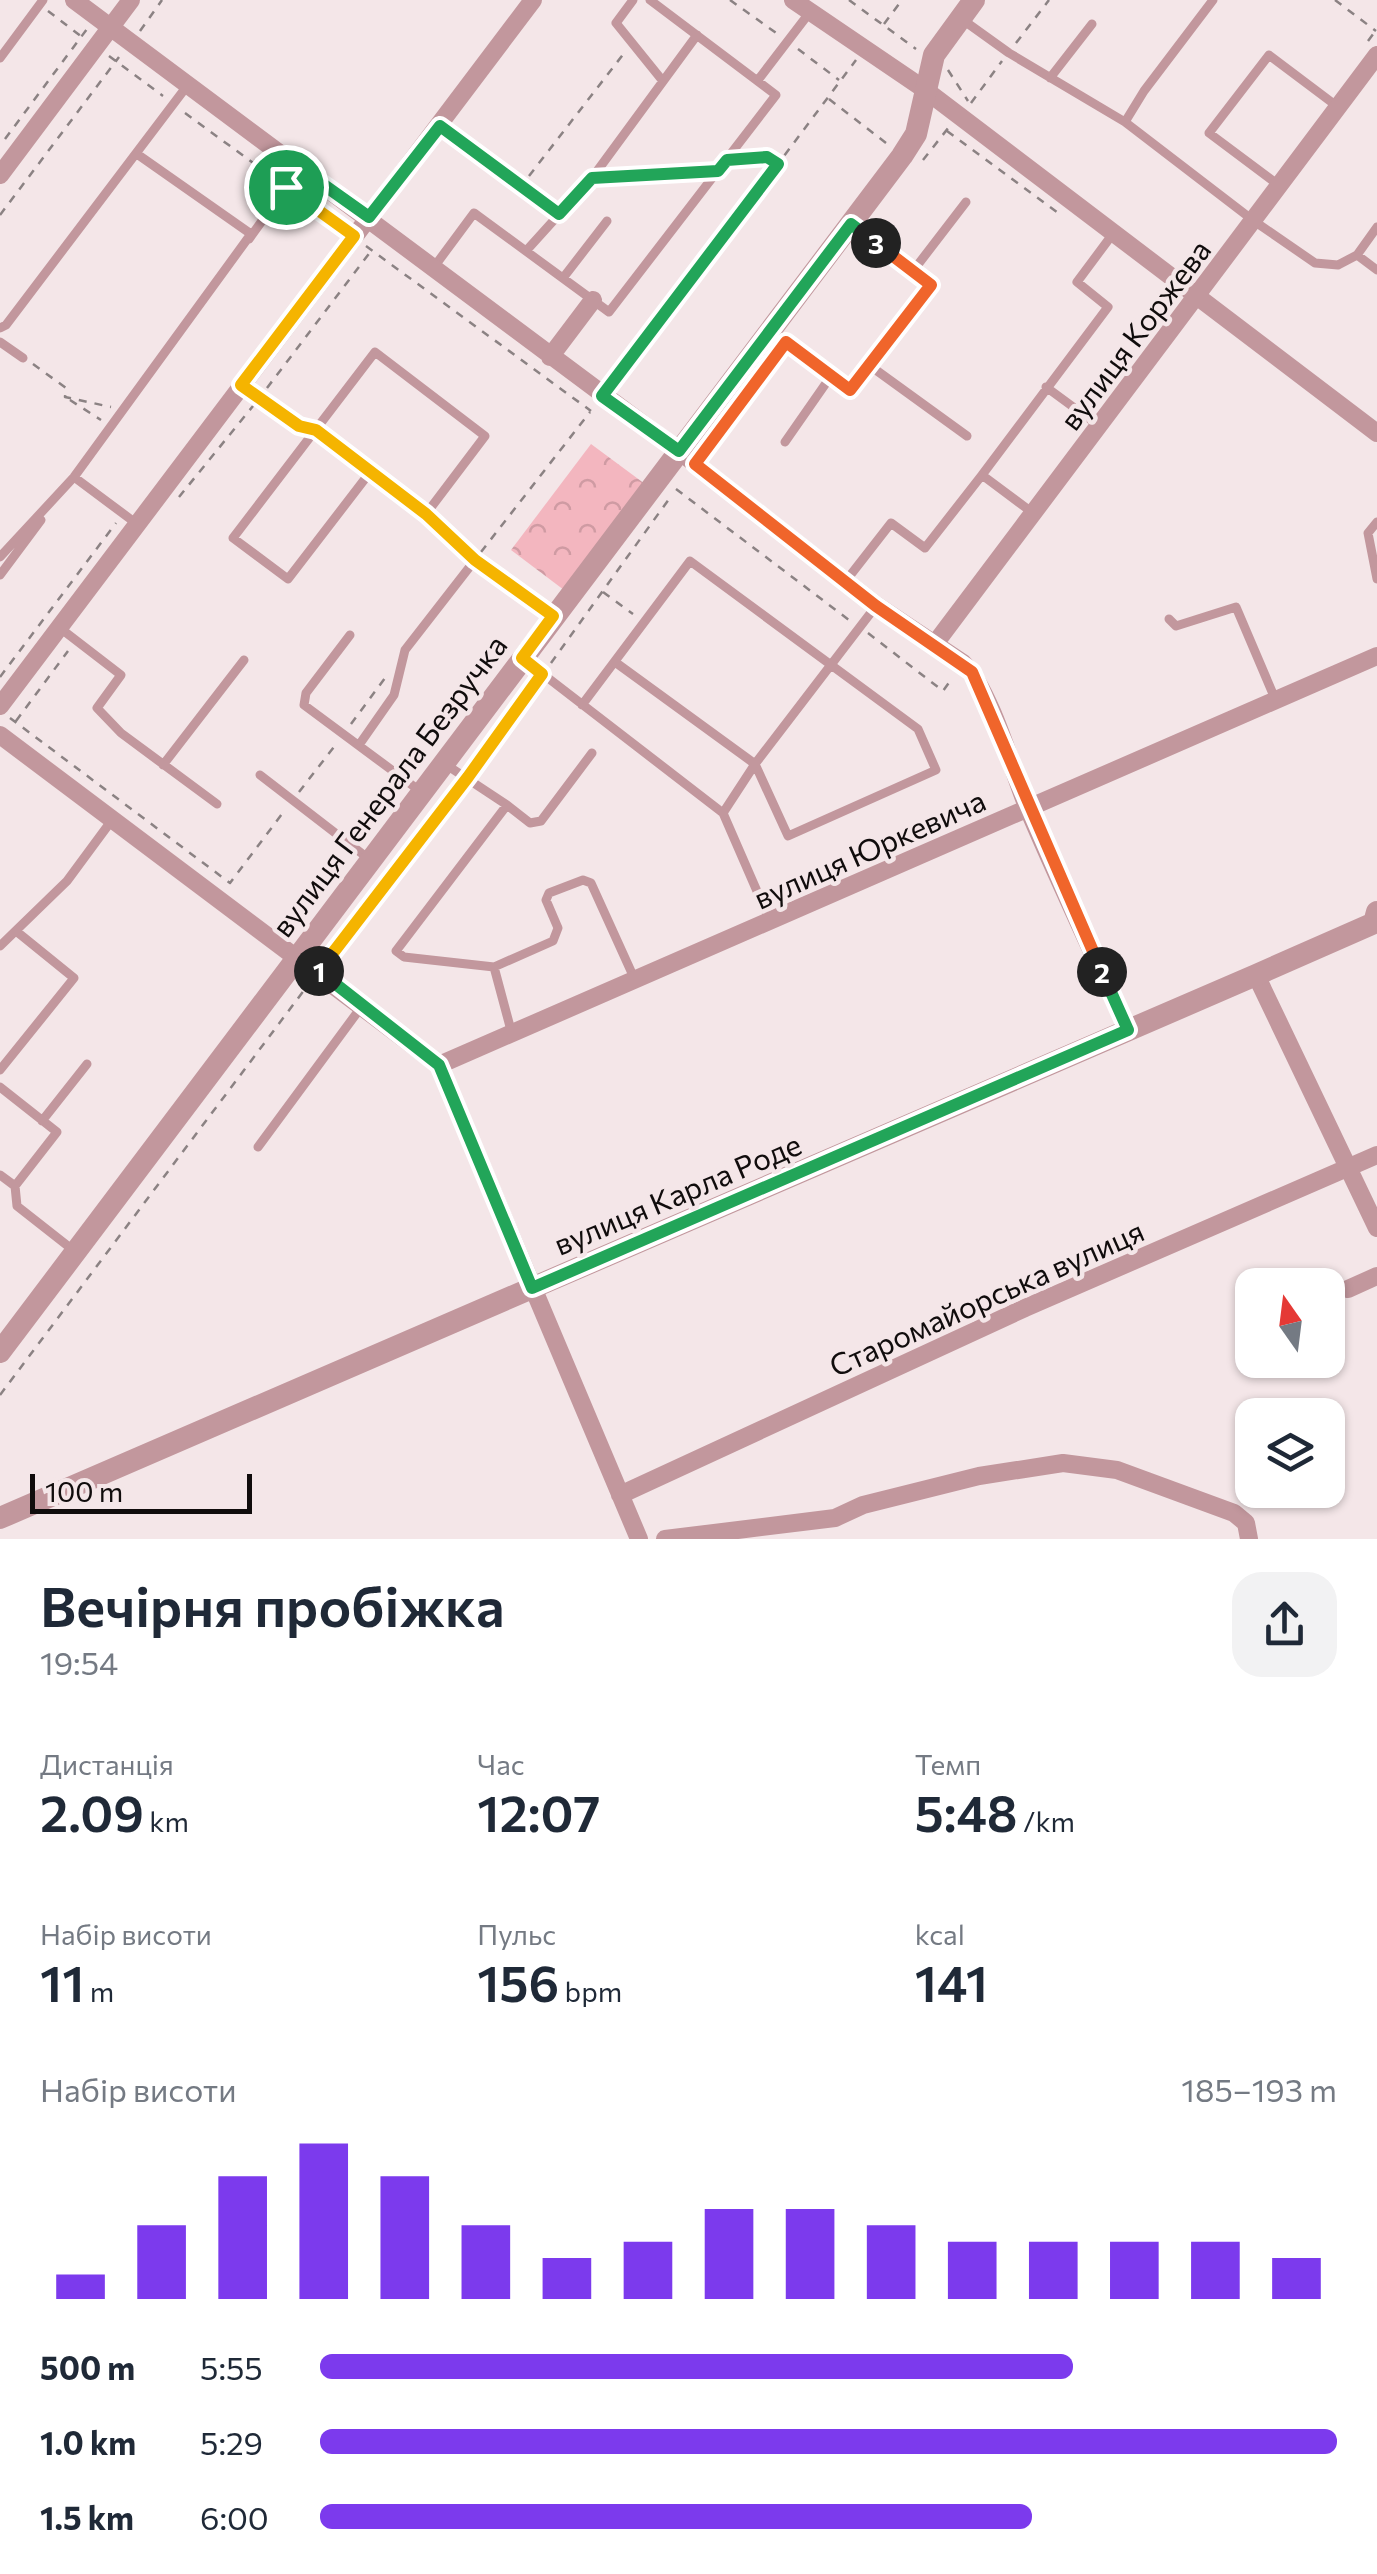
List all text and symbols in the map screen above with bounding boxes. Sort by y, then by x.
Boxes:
pin [244,145,329,230]
icon: arrive [259,160,314,215]
pin: 3 [851,218,901,268]
text: 3 [868,226,884,260]
street label: вулиця Коржева [1051,232,1217,436]
street label: вулиця Генерала Безручка [262,627,514,943]
street label: вулиця Юркевича [747,780,991,916]
pin: 1 [294,946,344,996]
pin: 2 [1077,947,1127,997]
text: 1 [313,954,325,988]
text: 2 [1094,955,1110,989]
street label: вулиця Карла Роде [548,1124,806,1262]
street label: Старомайорська вулиця [823,1211,1149,1383]
north arrow [1235,1268,1345,1378]
map controls [1235,1268,1345,1508]
button: layers [1235,1398,1345,1508]
scale bar [30,1469,252,1513]
text: 100 m [45,1474,123,1508]
text: Вечірня пробіжка [40,1571,504,1638]
button: share [1232,1572,1337,1677]
text: 19:54 [40,1642,118,1682]
text: Дистанція [40,1747,174,1781]
text: Час [477,1747,525,1781]
text: Темп [915,1747,981,1781]
text: 2.09 [40,1781,144,1842]
text: 12:07 [477,1781,600,1842]
text: 5:48 [915,1781,1018,1842]
text: km [144,1804,189,1838]
text: /km [1018,1804,1075,1838]
text: Набір висоти [40,1917,212,1951]
text: Пульс [477,1917,556,1951]
text: kcal [915,1917,965,1951]
text: 11 [40,1951,84,2012]
text: 156 [477,1951,559,2012]
text: 141 [915,1951,988,2012]
text: m [84,1974,114,2008]
text: bpm [559,1974,622,2008]
text: Набір висоти [40,2069,237,2109]
text: 185–193 m [1181,2069,1337,2109]
text: 500 m [40,2347,135,2387]
text: 5:55 [200,2347,263,2387]
text: 1.0 km [40,2422,136,2462]
text: 5:29 [200,2422,263,2462]
text: 1.5 km [40,2497,134,2537]
text: 6:00 [200,2497,269,2537]

